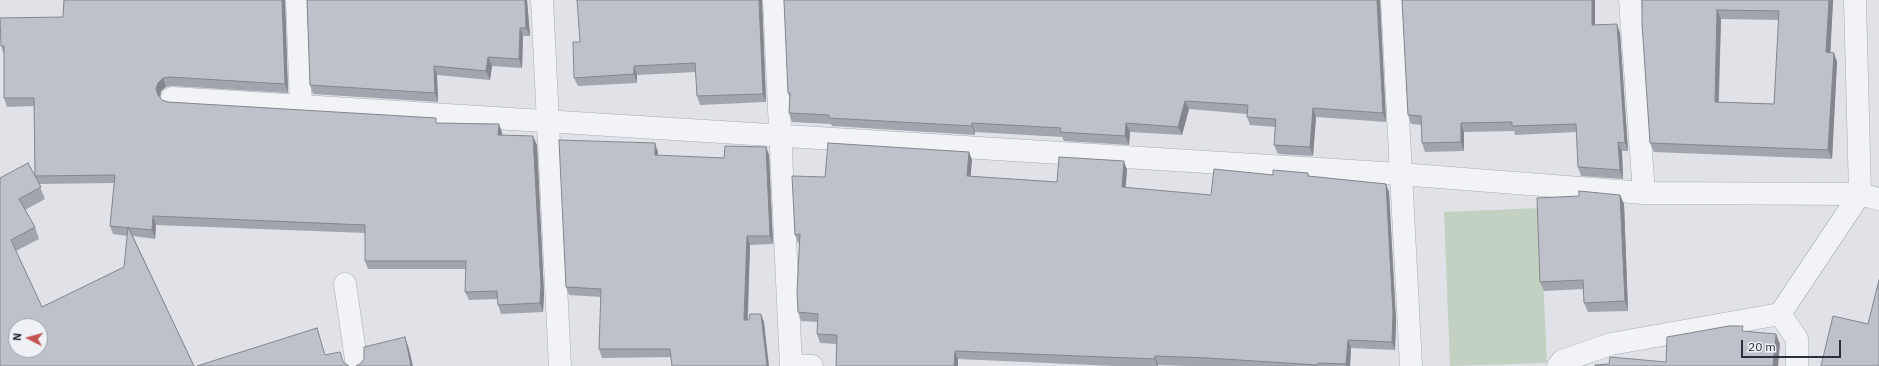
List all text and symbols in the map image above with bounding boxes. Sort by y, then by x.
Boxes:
north arrow [8,318,48,358]
text: N [10,332,24,342]
scale bar [1743,332,1843,358]
text: 20 m [1748,339,1776,354]

